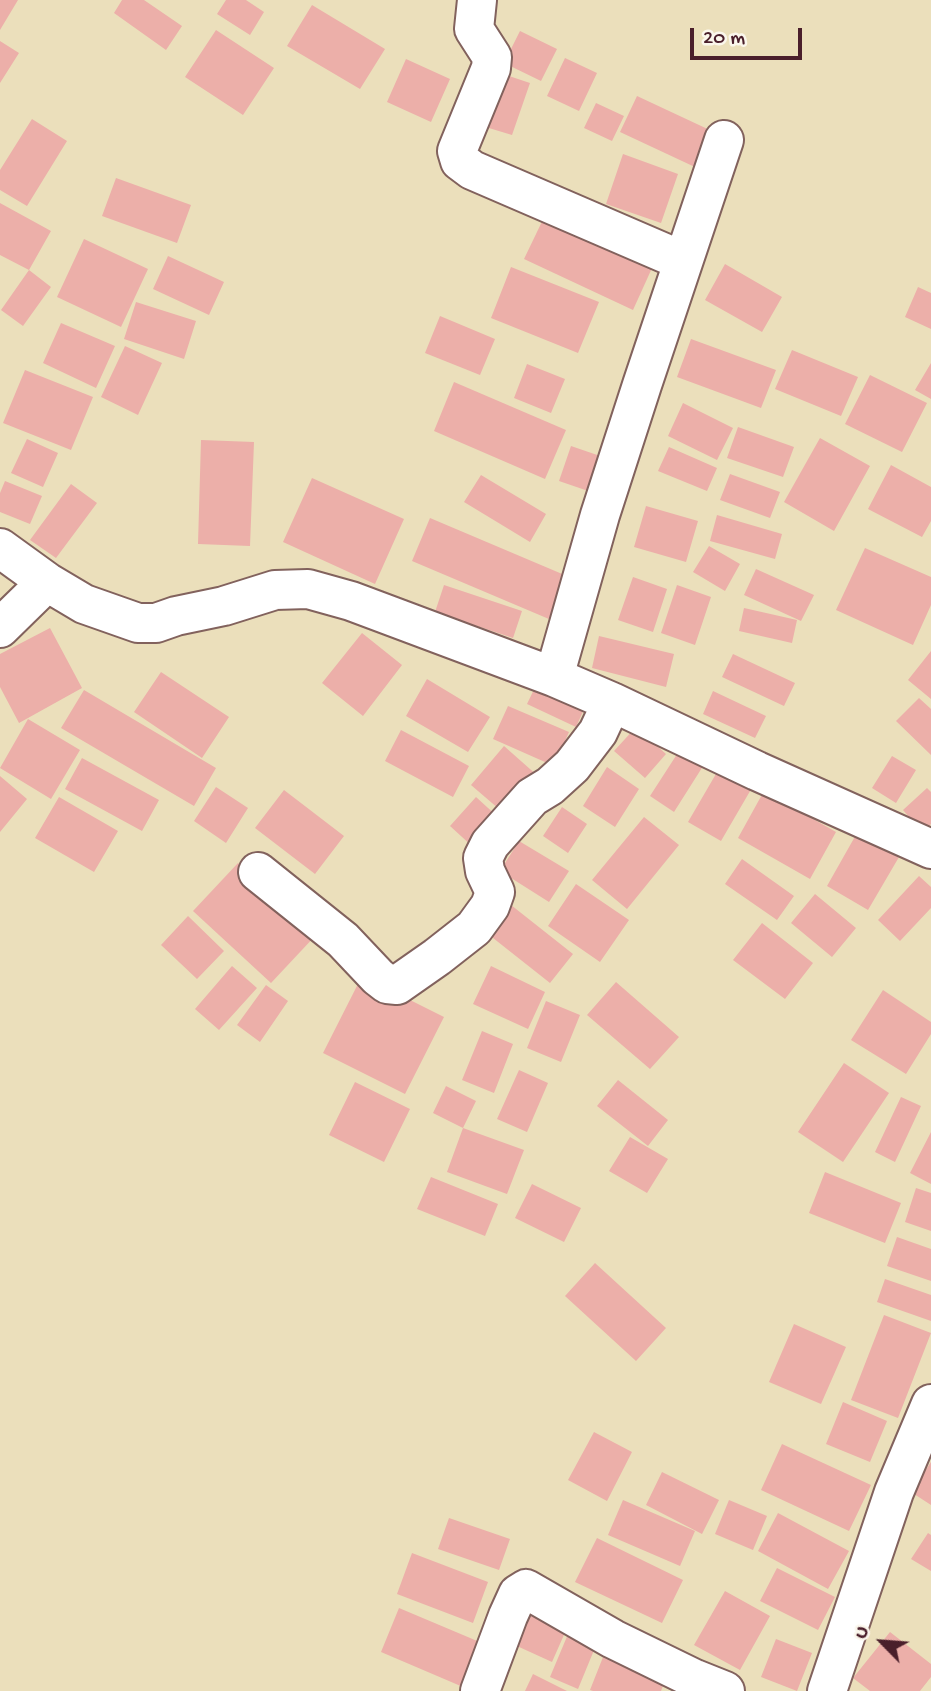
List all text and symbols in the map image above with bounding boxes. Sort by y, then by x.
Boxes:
scale bar [693,14,805,58]
text: 20 m [703,27,745,52]
north arrow [847,1607,917,1677]
text: U [850,1623,875,1643]

